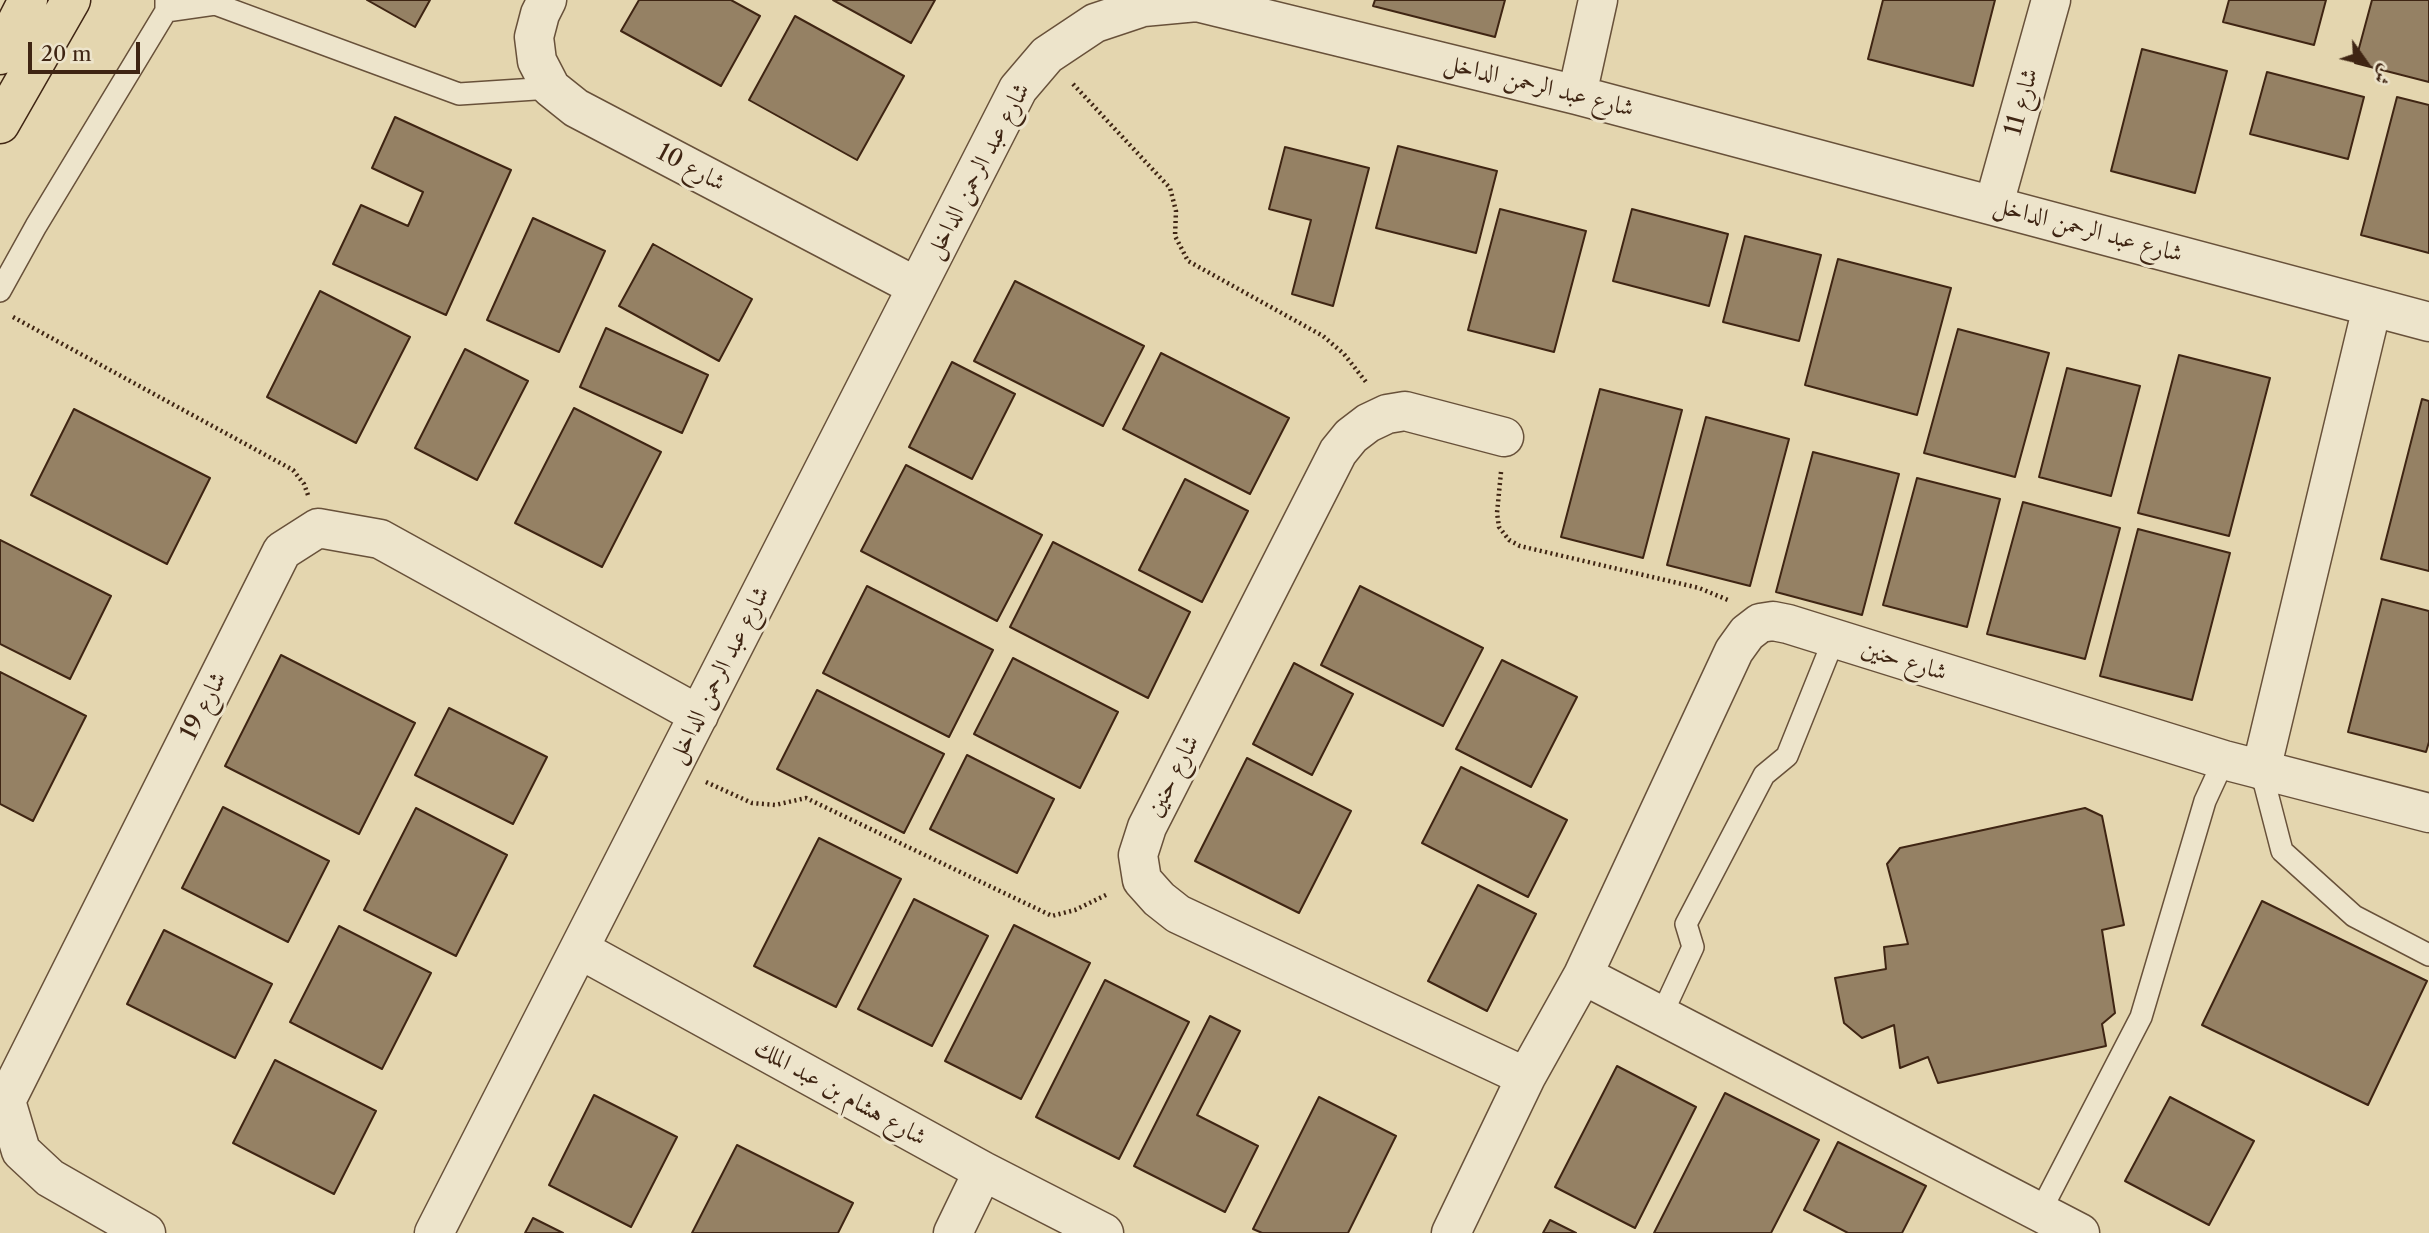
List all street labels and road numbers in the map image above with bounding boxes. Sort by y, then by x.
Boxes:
street label: شارع عبد الرحمن الداخل [1441,48,1637,124]
street label: شارع 11 [1999,65,2045,139]
street label: شارع عبد الرحمن الداخل [920,78,1036,264]
street label: شارع 10 [652,138,730,198]
street label: شارع عبد الرحمن الداخل [1990,191,2186,269]
street label: شارع عبد الرحمن الداخل [662,582,776,768]
street label: شارع حنين [1858,634,1950,688]
street label: شارع 19 [175,667,233,745]
street label: شارع حنين [1140,730,1206,822]
street label: شارع هشام بن عبد الملك [749,1034,931,1152]

